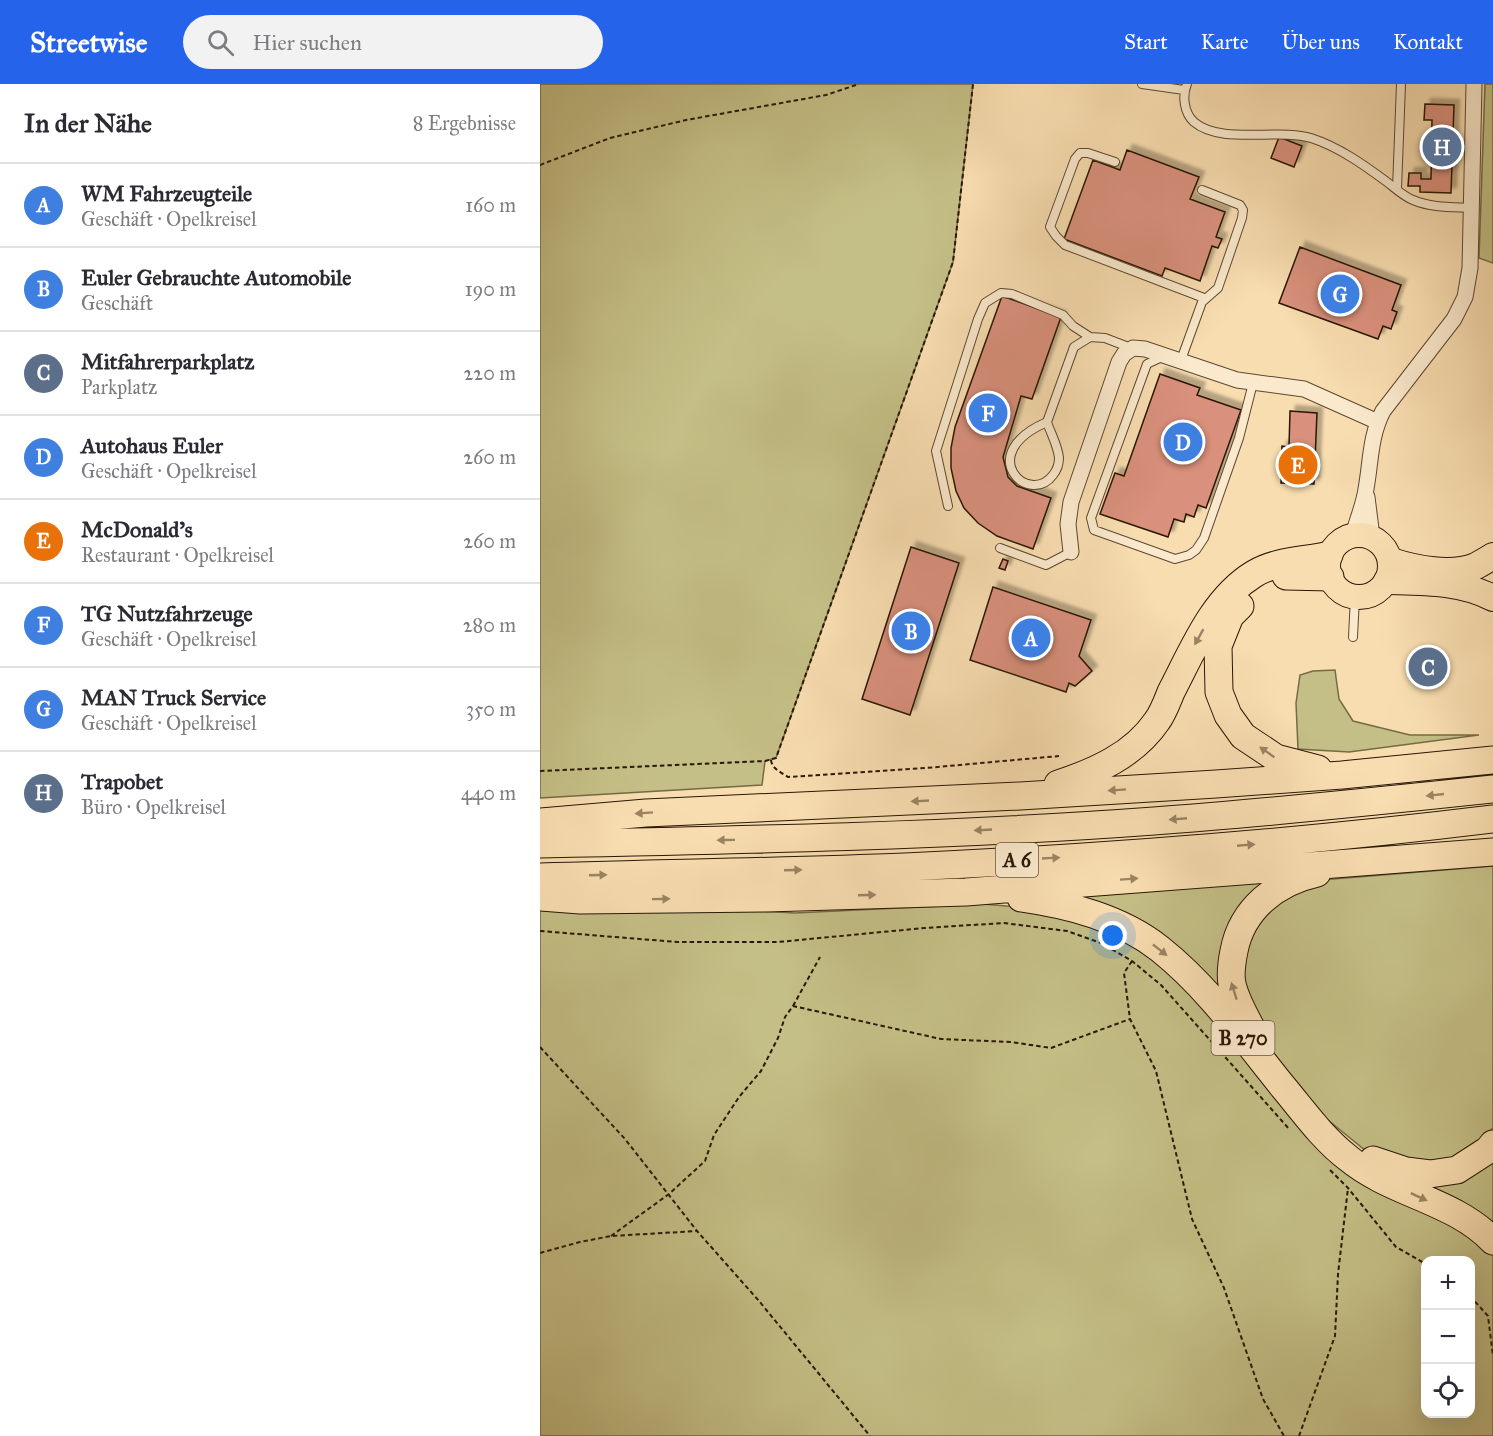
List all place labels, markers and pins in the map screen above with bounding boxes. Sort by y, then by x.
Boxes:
pin: H [1422,124,1462,170]
pin: G [1320,272,1360,316]
pin: F [968,390,1008,436]
pin: D [1164,420,1202,464]
pin: E [1278,442,1317,488]
pin: B [892,608,931,654]
pin: A [1012,616,1050,660]
pin: C [1408,644,1448,690]

